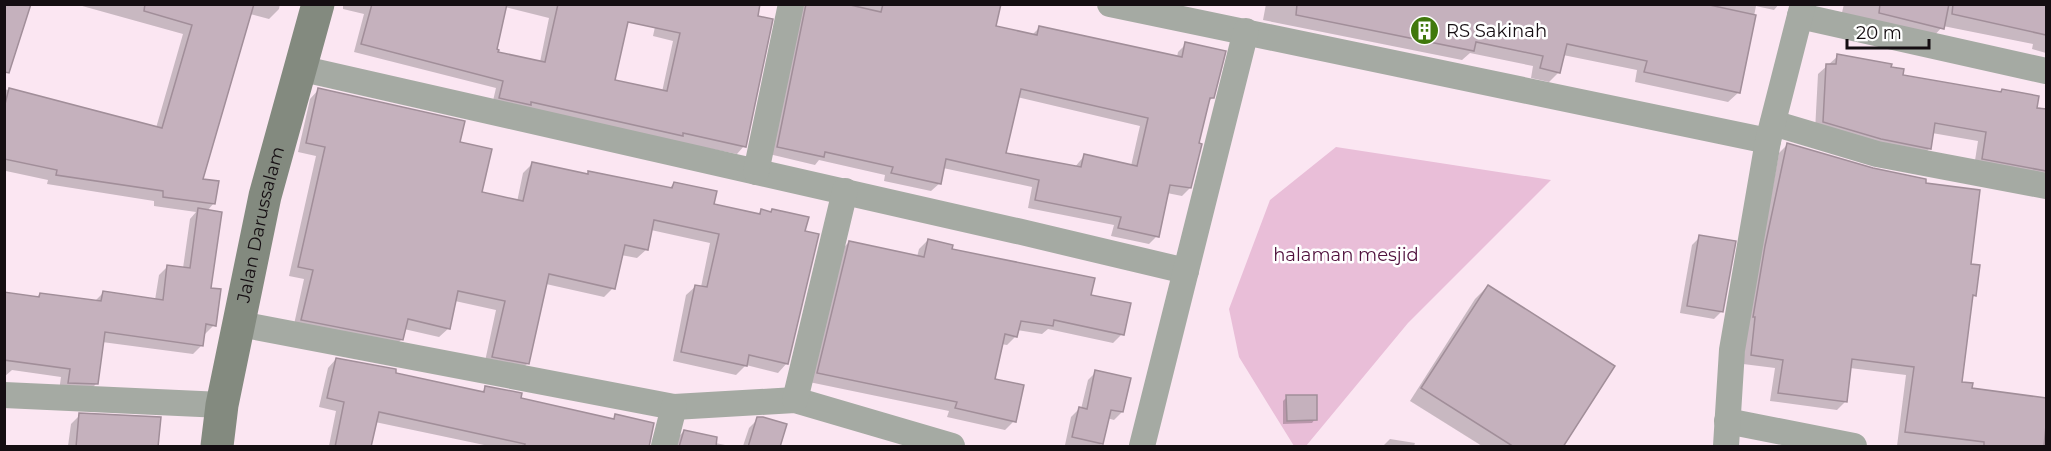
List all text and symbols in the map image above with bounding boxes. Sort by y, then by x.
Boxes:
scale bar [1847,12,1930,50]
building icon: RS Sakinah [1409,15,1441,47]
place label: RS Sakinah [1446,20,1547,42]
text: 20 m [1856,22,1902,44]
street label: Jalan Darussalam [232,144,289,305]
park label: halaman mesjid [1273,244,1419,266]

